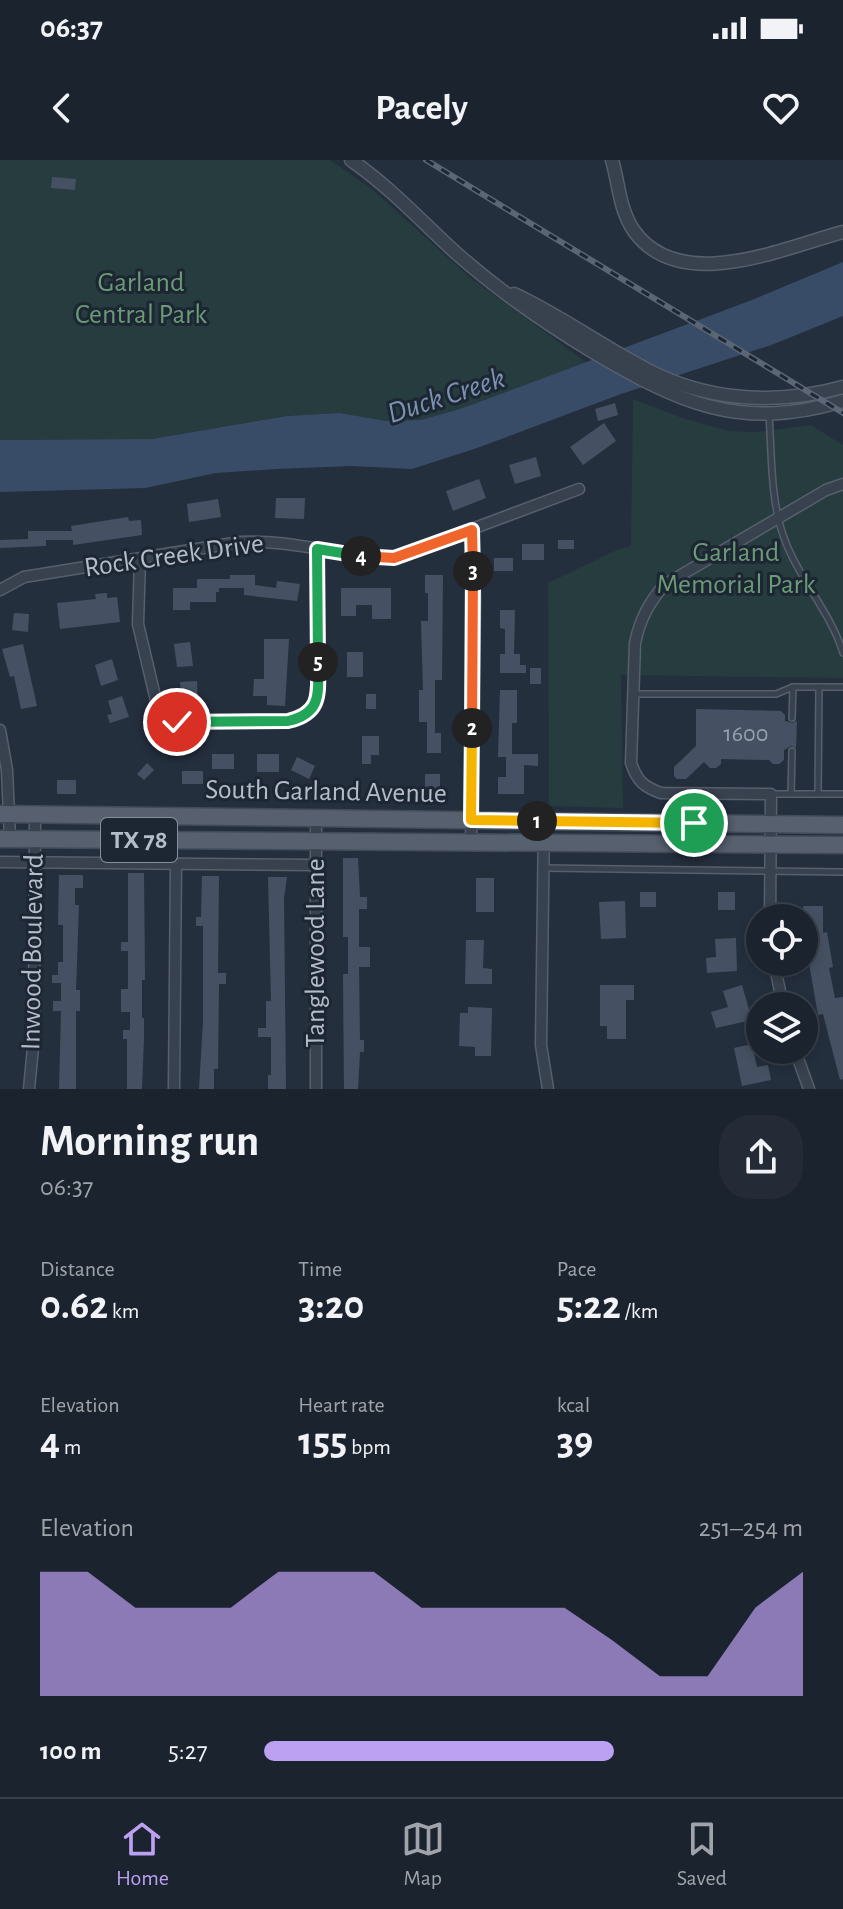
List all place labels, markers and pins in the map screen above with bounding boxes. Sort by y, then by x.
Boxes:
pin: 4 [341,536,381,576]
pin: 3 [453,551,493,591]
pin: 5 [298,642,338,682]
pin [143,688,211,756]
pin: 2 [452,708,492,748]
pin [660,789,728,857]
pin: 1 [517,801,557,841]

